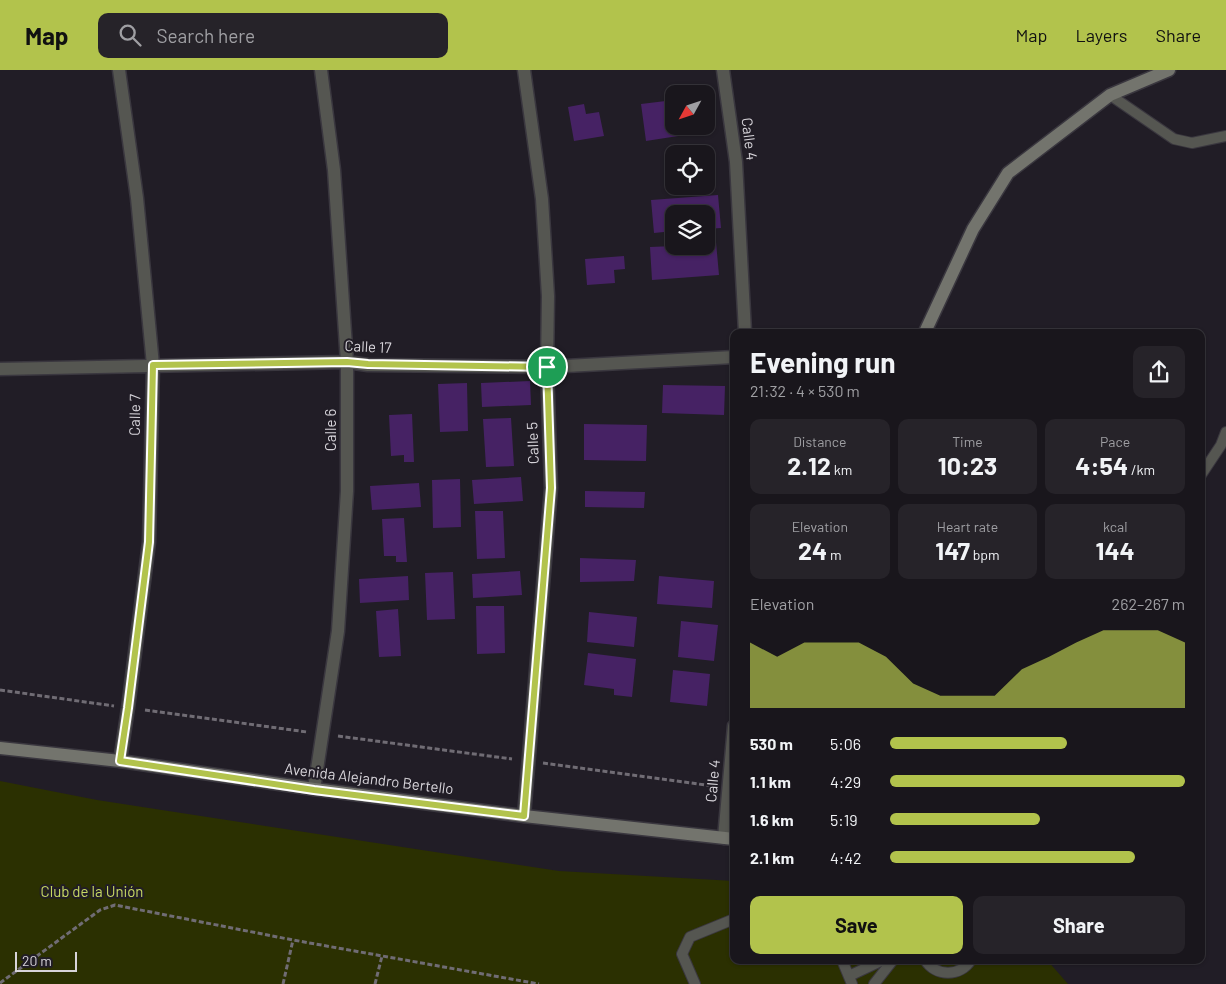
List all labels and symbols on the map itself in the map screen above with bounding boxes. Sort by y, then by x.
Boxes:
north arrow [665,85,715,135]
street label: Calle 4 [738,117,762,161]
street label: Calle 17 [344,336,392,356]
pin [526,346,568,388]
street label: Calle 7 [125,394,143,436]
street label: Calle 6 [321,409,339,451]
street label: Calle 5 [522,422,542,464]
street label: Avenida Alejandro Bertello [284,759,455,797]
street label: Calle 4 [701,759,723,803]
park label: Club de la Unión [41,882,143,900]
scale bar [15,949,78,972]

